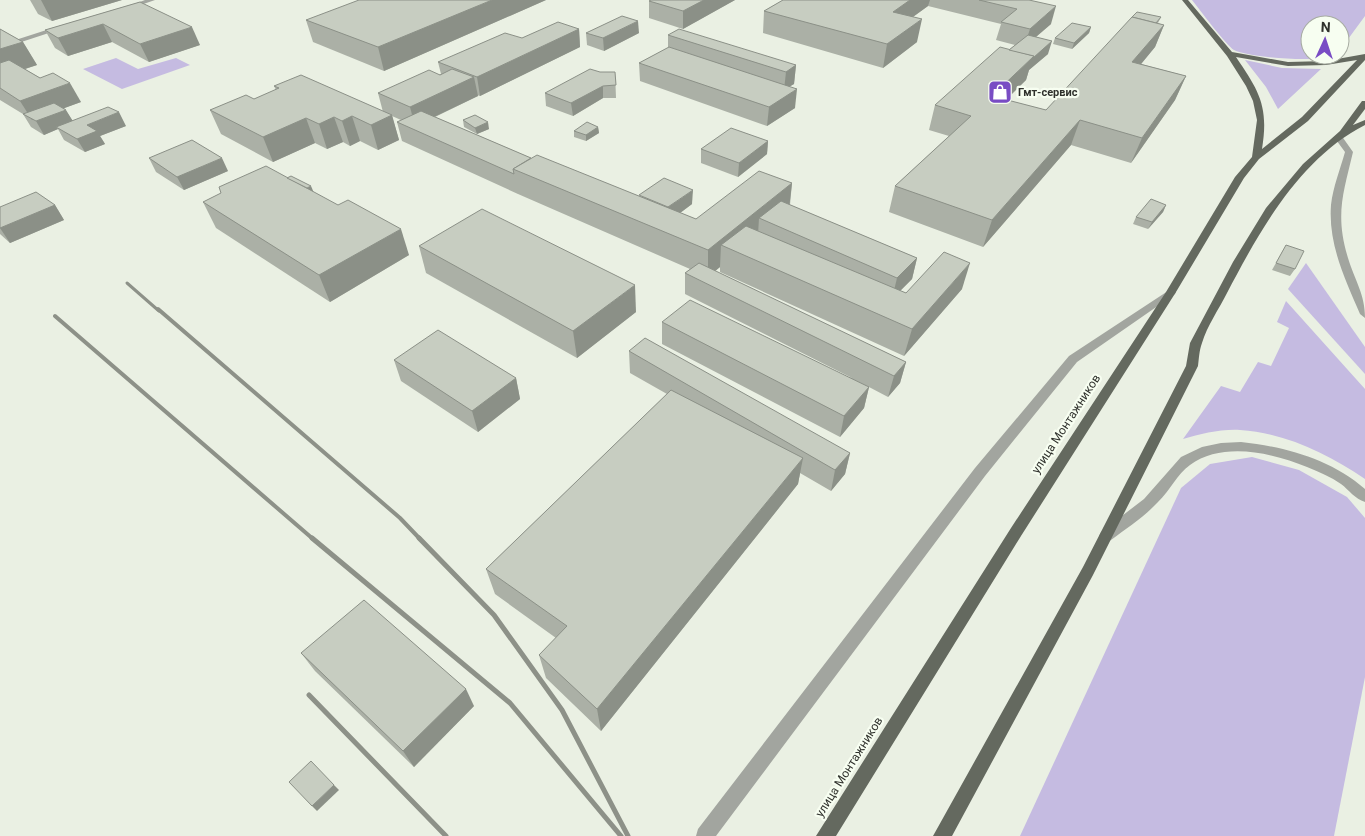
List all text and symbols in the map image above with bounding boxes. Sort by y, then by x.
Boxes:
north arrow [1300,15,1350,65]
text: N [1320,19,1331,35]
shop icon: Гмт-сервис [987,79,1013,105]
place label: Гмт-сервис [1018,86,1078,99]
street label: улица Монтажников [1029,372,1103,476]
street label: улица Монтажников [812,714,886,820]

